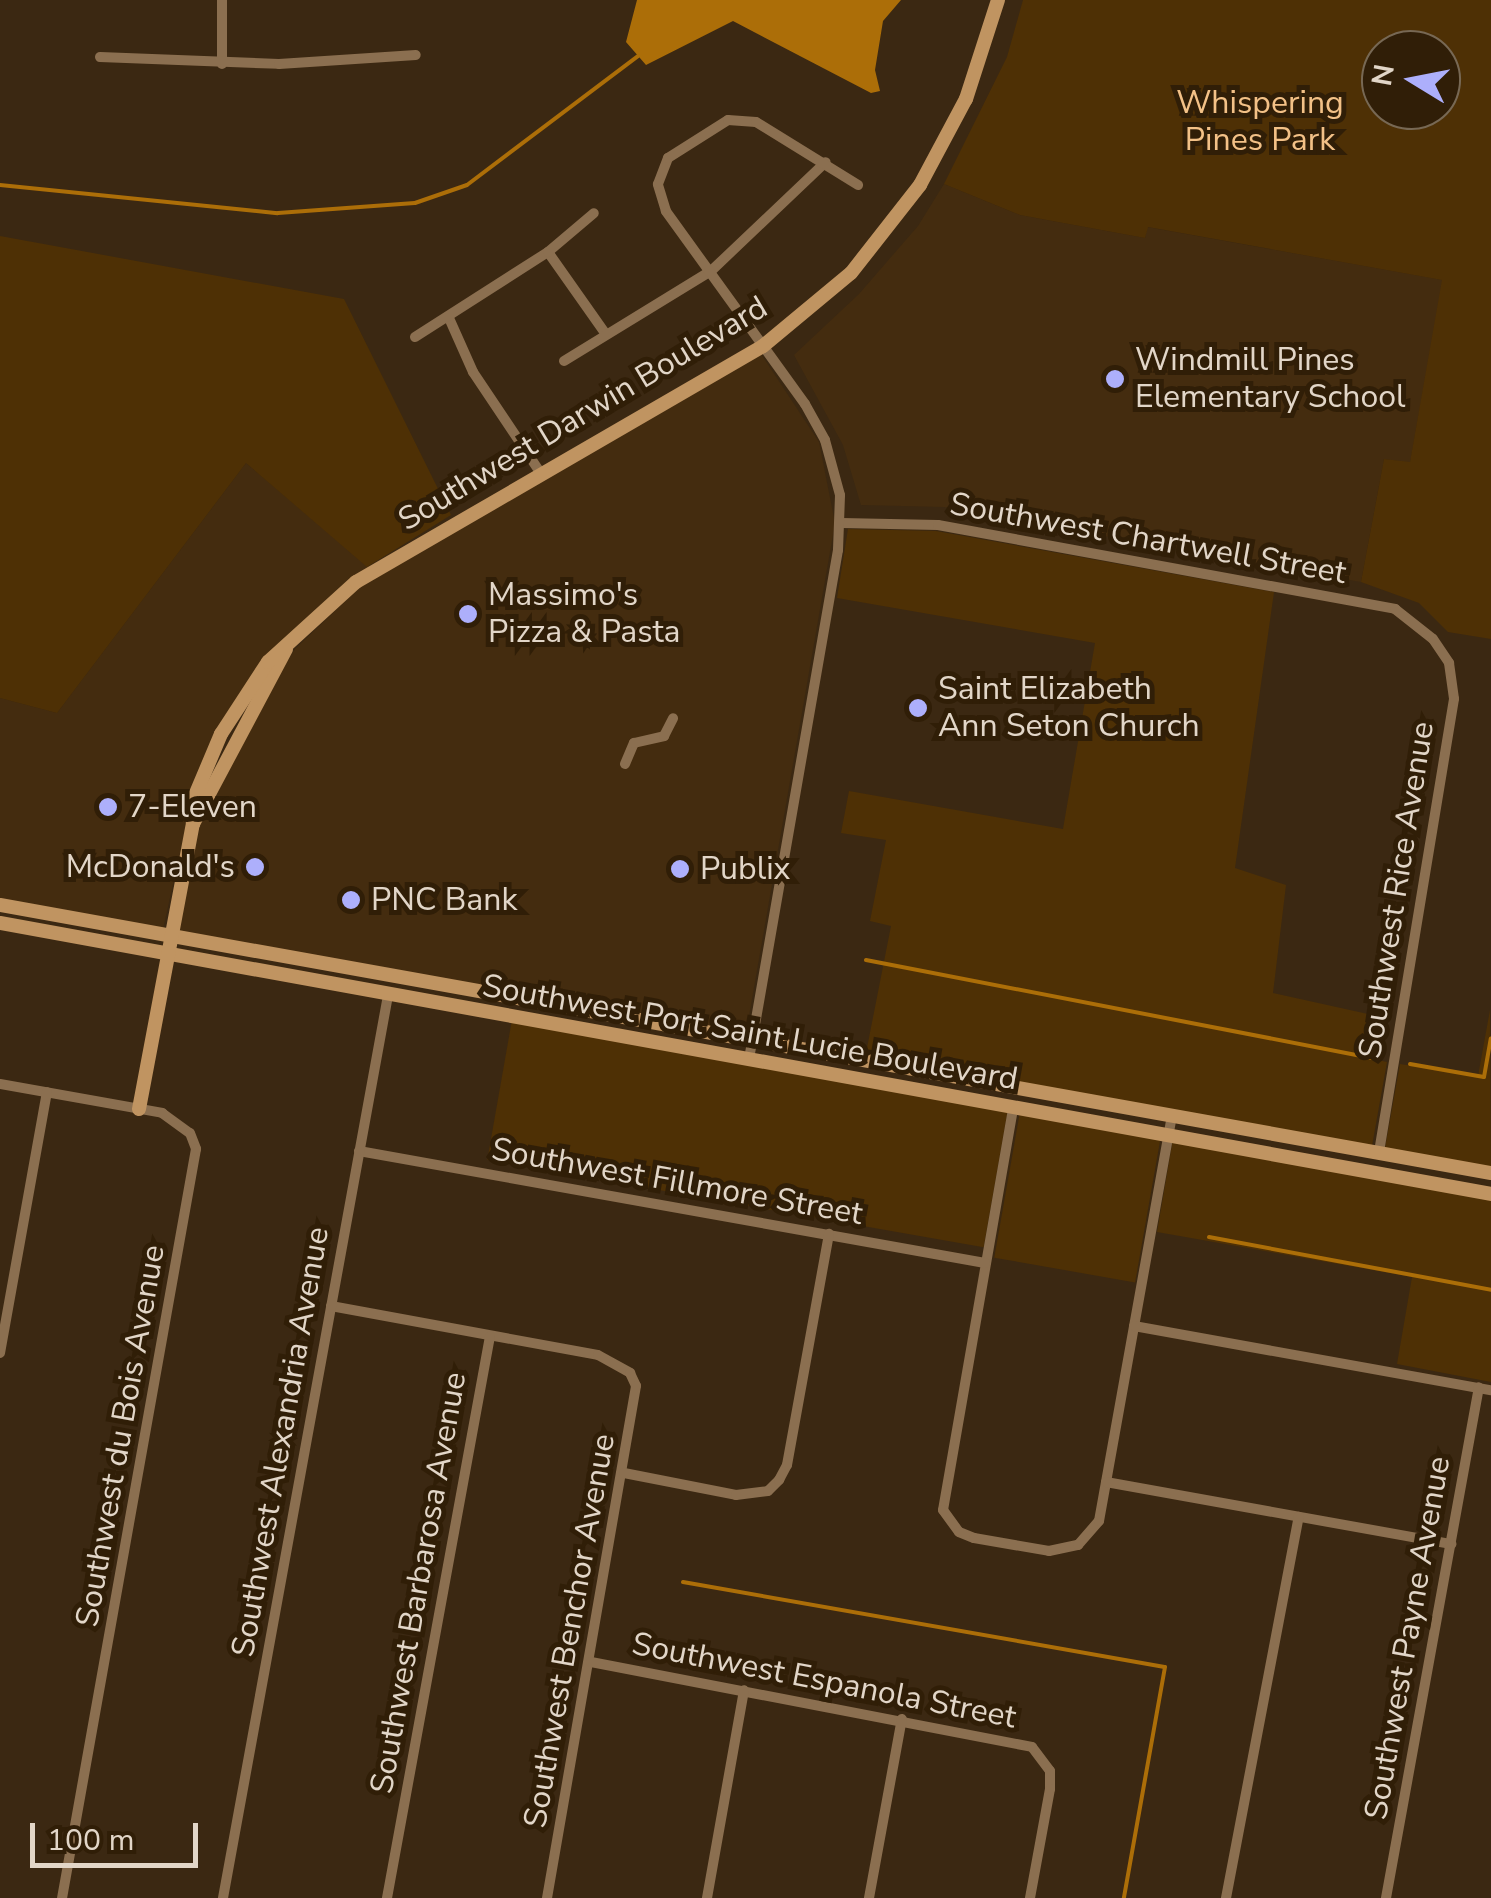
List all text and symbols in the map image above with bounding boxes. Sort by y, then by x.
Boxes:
north arrow [1361,30,1461,130]
text: N [1363,62,1404,89]
park label: Whispering Pines Park [1176,85,1344,160]
street label: Southwest Darwin Boulevard [392,289,774,539]
place label: Windmill Pines Elementary School [1135,342,1406,417]
marker: Windmill Pines Elementary School [1104,368,1126,390]
street label: Southwest Chartwell Street [947,485,1349,593]
place label: Massimo's Pizza & Pasta [488,577,681,652]
marker: Massimo's Pizza & Pasta [457,603,479,625]
place label: Saint Elizabeth Ann Seton Church [938,671,1200,746]
marker: Saint Elizabeth Ann Seton Church [907,697,929,719]
street label: Southwest Rice Avenue [1351,719,1443,1061]
place label: 7-Eleven [128,788,257,826]
marker: 7-Eleven [97,796,119,818]
place label: McDonald's [66,848,235,886]
place label: Publix [700,850,790,888]
marker: McDonald's [244,856,266,878]
marker: Publix [669,858,691,880]
place label: PNC Bank [371,881,517,919]
marker: PNC Bank [340,889,362,911]
street label: Southwest Port Saint Lucie Boulevard [479,967,1021,1099]
street label: Southwest Fillmore Street [489,1130,865,1234]
street label: Southwest Alexandria Avenue [224,1224,338,1660]
street label: Southwest du Bois Avenue [68,1242,174,1630]
street label: Southwest Barbarosa Avenue [363,1369,475,1797]
street label: Southwest Benchor Avenue [516,1431,624,1831]
street label: Southwest Payne Avenue [1357,1453,1459,1823]
street label: Southwest Espanola Street [629,1625,1019,1737]
scale bar [35,1803,202,1865]
text: 100 m [47,1820,134,1861]

